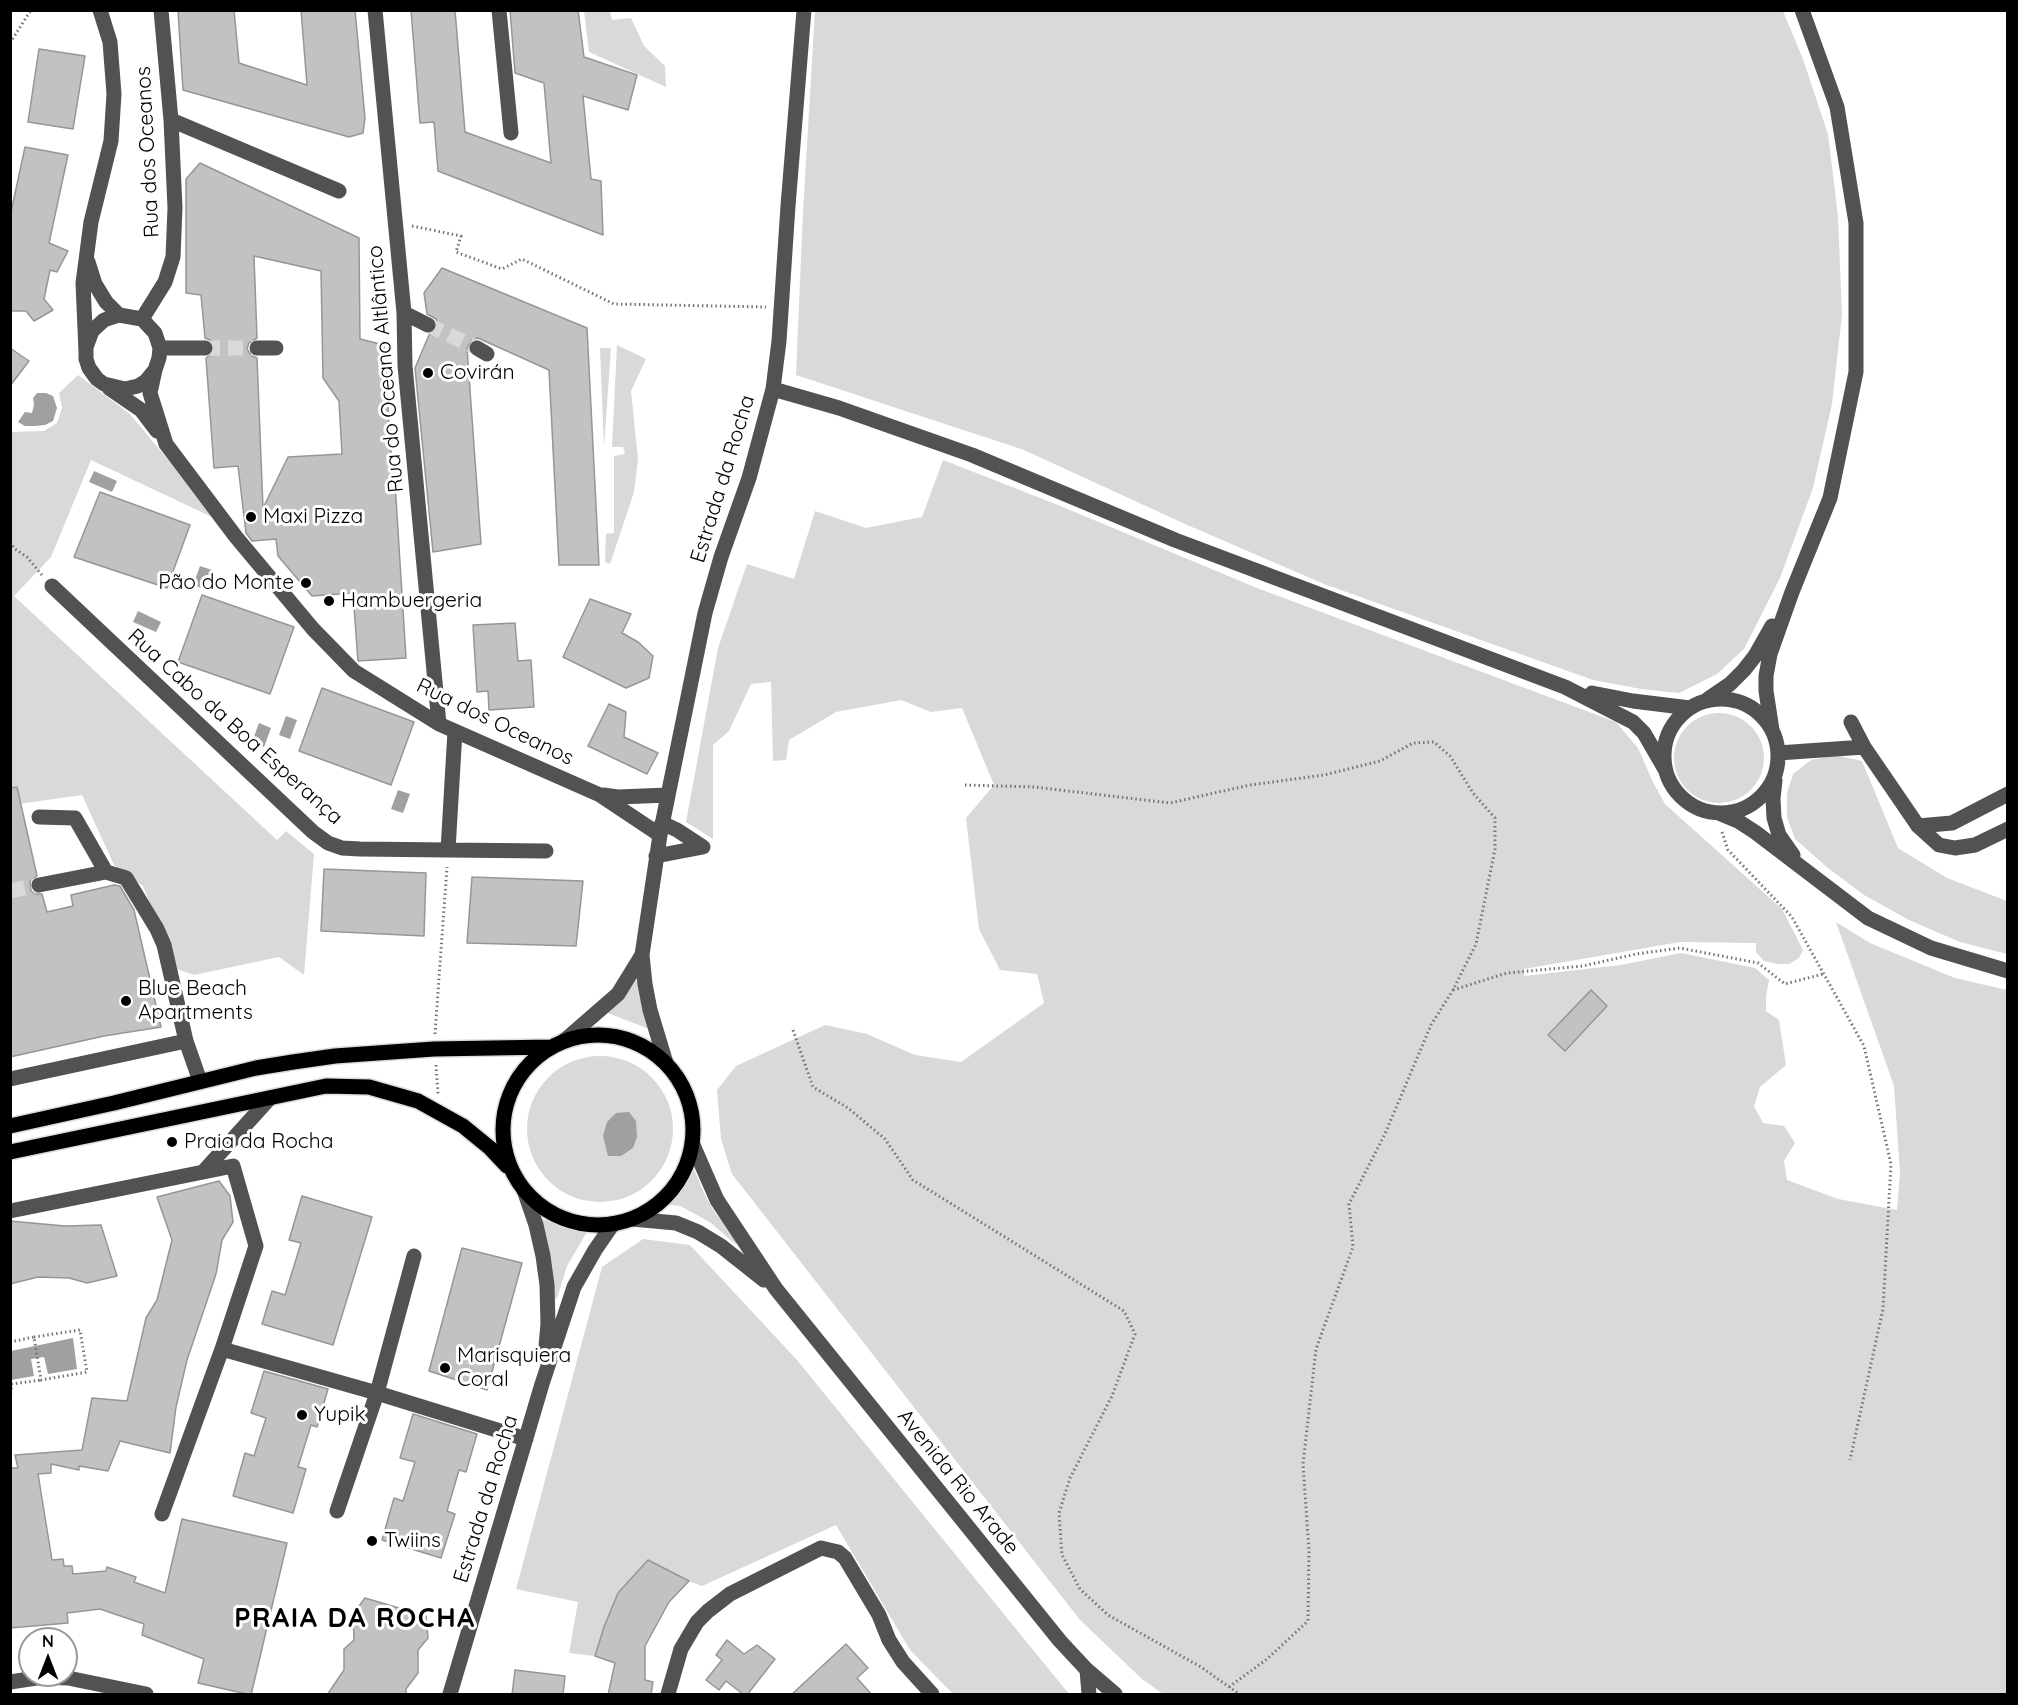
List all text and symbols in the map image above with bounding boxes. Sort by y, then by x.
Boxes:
street label: Rua dos Oceanos [131,66,165,238]
street label: Rua do Oceano Altlântico [363,244,409,494]
place label: Covirán [440,360,515,386]
marker: Covirán [421,366,435,380]
street label: Estrada da Rocha [686,392,760,566]
place label: Maxi Pizza [263,504,363,530]
marker: Maxi Pizza [244,510,258,524]
place label: Pão do Monte [158,570,294,596]
marker: Pão do Monte [299,576,313,590]
place label: Hambuergeria [341,588,482,614]
marker: Hambuergeria [322,594,336,608]
street label: Rua Cabo da Boa Esperança [122,624,348,830]
street label: Rua dos Oceanos [412,673,578,771]
place label: Blue Beach Apartments [138,976,253,1026]
marker: Blue Beach Apartments [119,994,133,1008]
place label: Praia da Rocha [184,1129,333,1155]
marker: Praia da Rocha [165,1135,179,1149]
place label: Marisquiera Coral [457,1343,571,1393]
marker: Marisquiera Coral [438,1361,452,1375]
place label: Yupik [314,1402,366,1428]
street label: Avenida Rio Arade [892,1404,1024,1560]
marker: Yupik [295,1408,309,1422]
street label: Estrada da Rocha [449,1412,523,1586]
place label: Twiins [384,1528,441,1554]
marker: Twiins [365,1534,379,1548]
district label: PRAIA DA ROCHA [234,1603,476,1635]
north arrow [18,1627,78,1687]
text: N [42,1631,54,1651]

